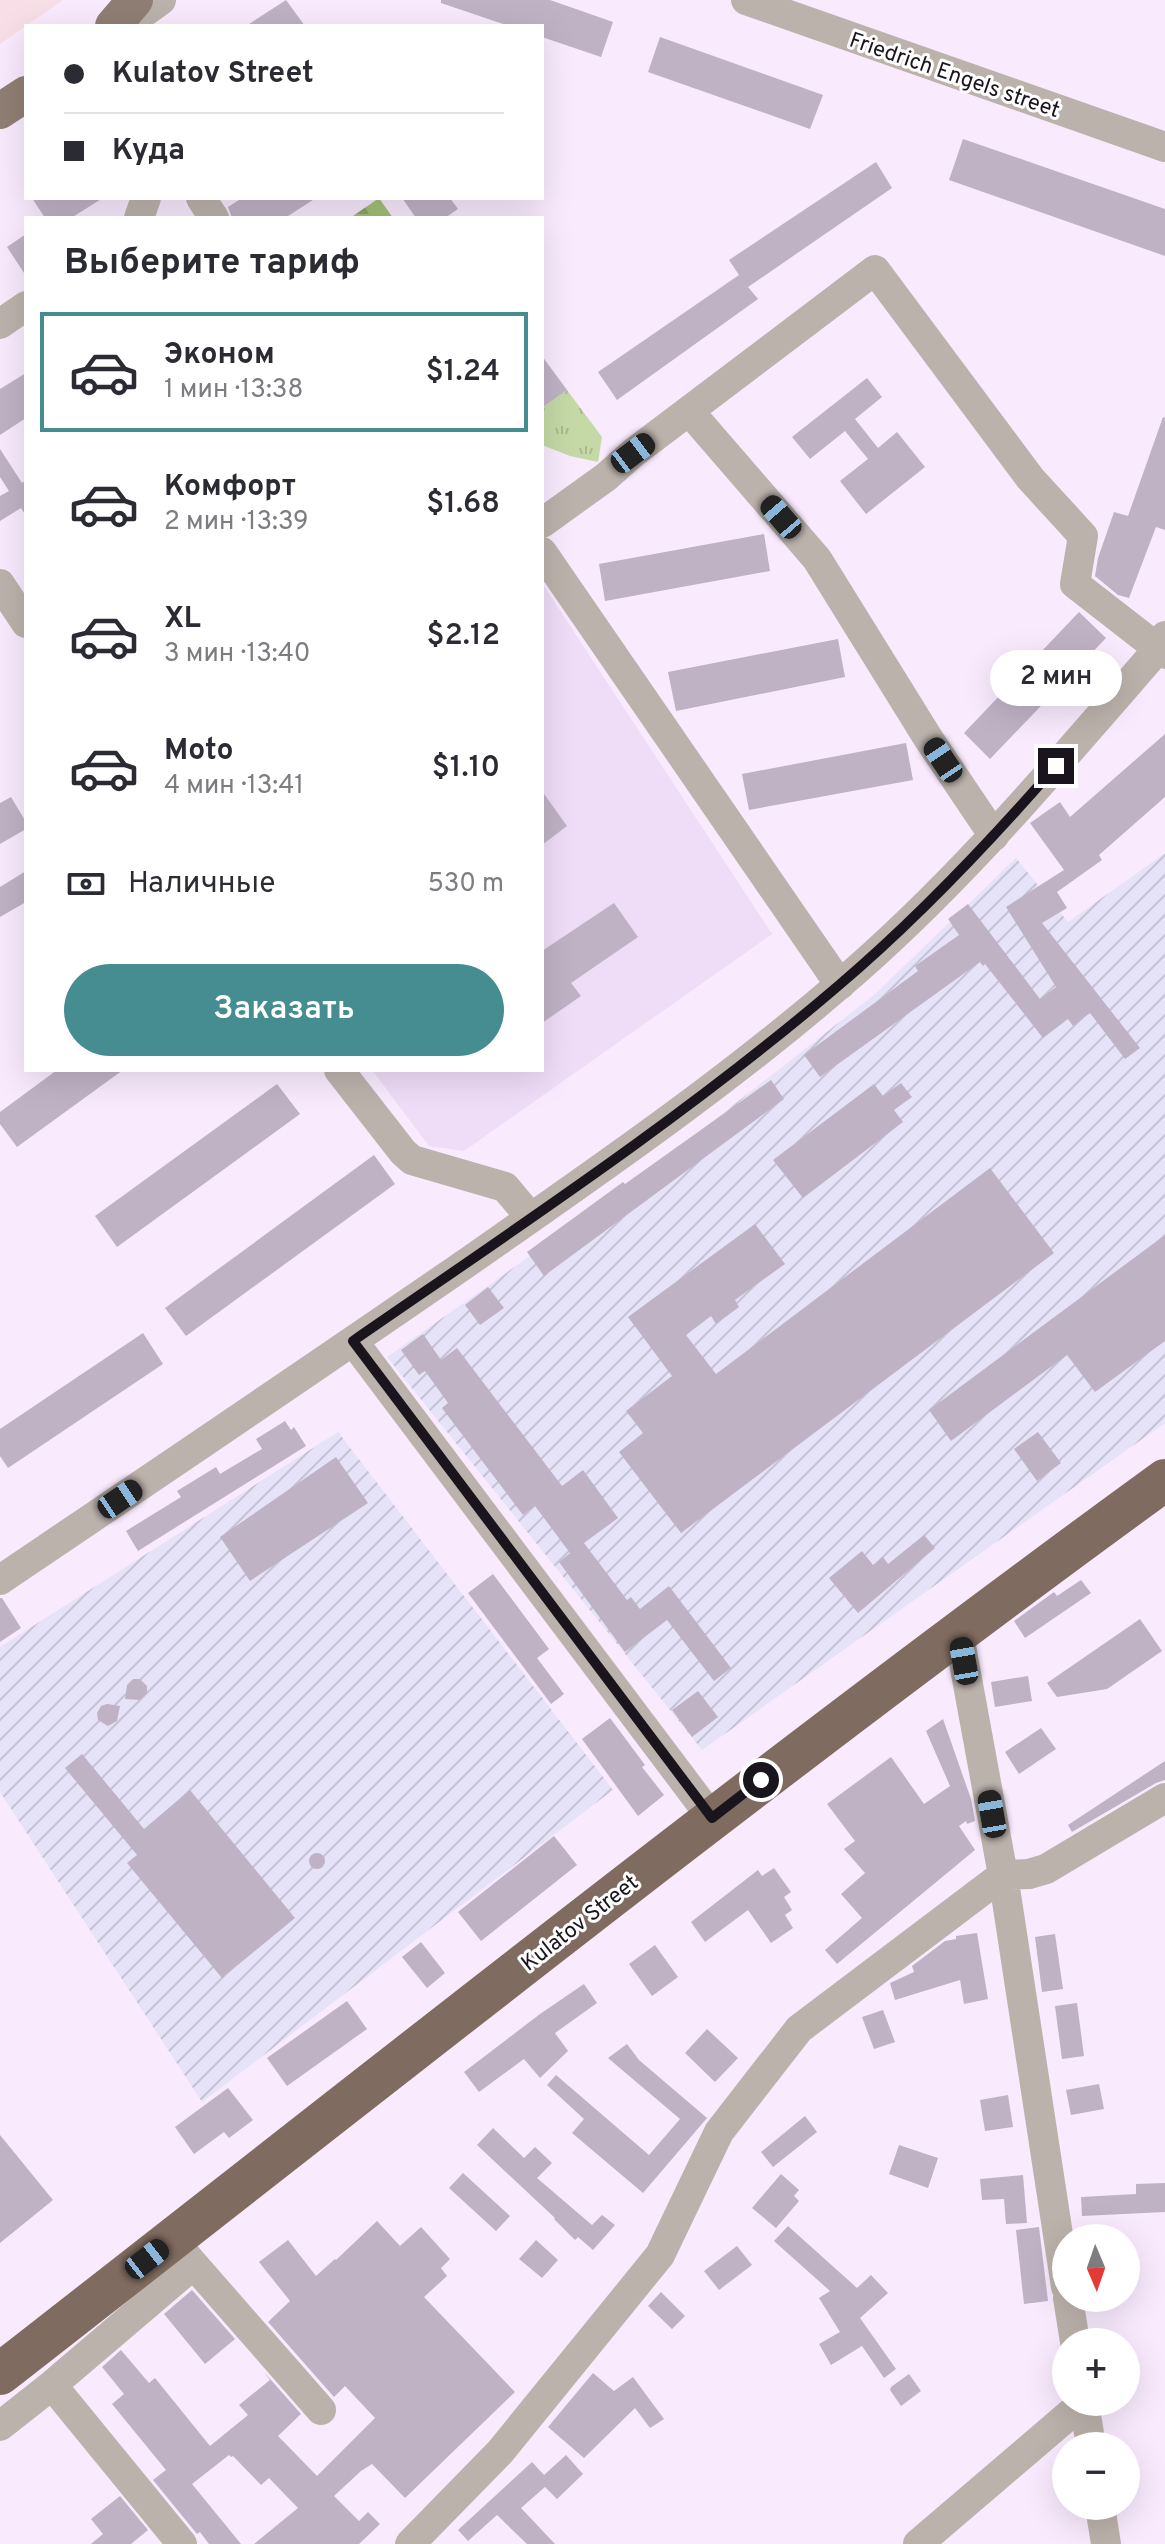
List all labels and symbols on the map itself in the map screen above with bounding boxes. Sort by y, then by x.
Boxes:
street label: Friedrich Engels street [845,28,1063,125]
car [607,429,659,477]
car [756,491,806,543]
callout: 2 мин [990,650,1122,706]
car [920,733,966,787]
route end [1038,748,1074,784]
car [93,1476,147,1522]
car [948,1635,980,1687]
route start [743,1762,779,1798]
car [976,1788,1008,1840]
street label: Kulatov Street [517,1870,644,1978]
north arrow [1052,2224,1140,2312]
car [121,2235,173,2283]

